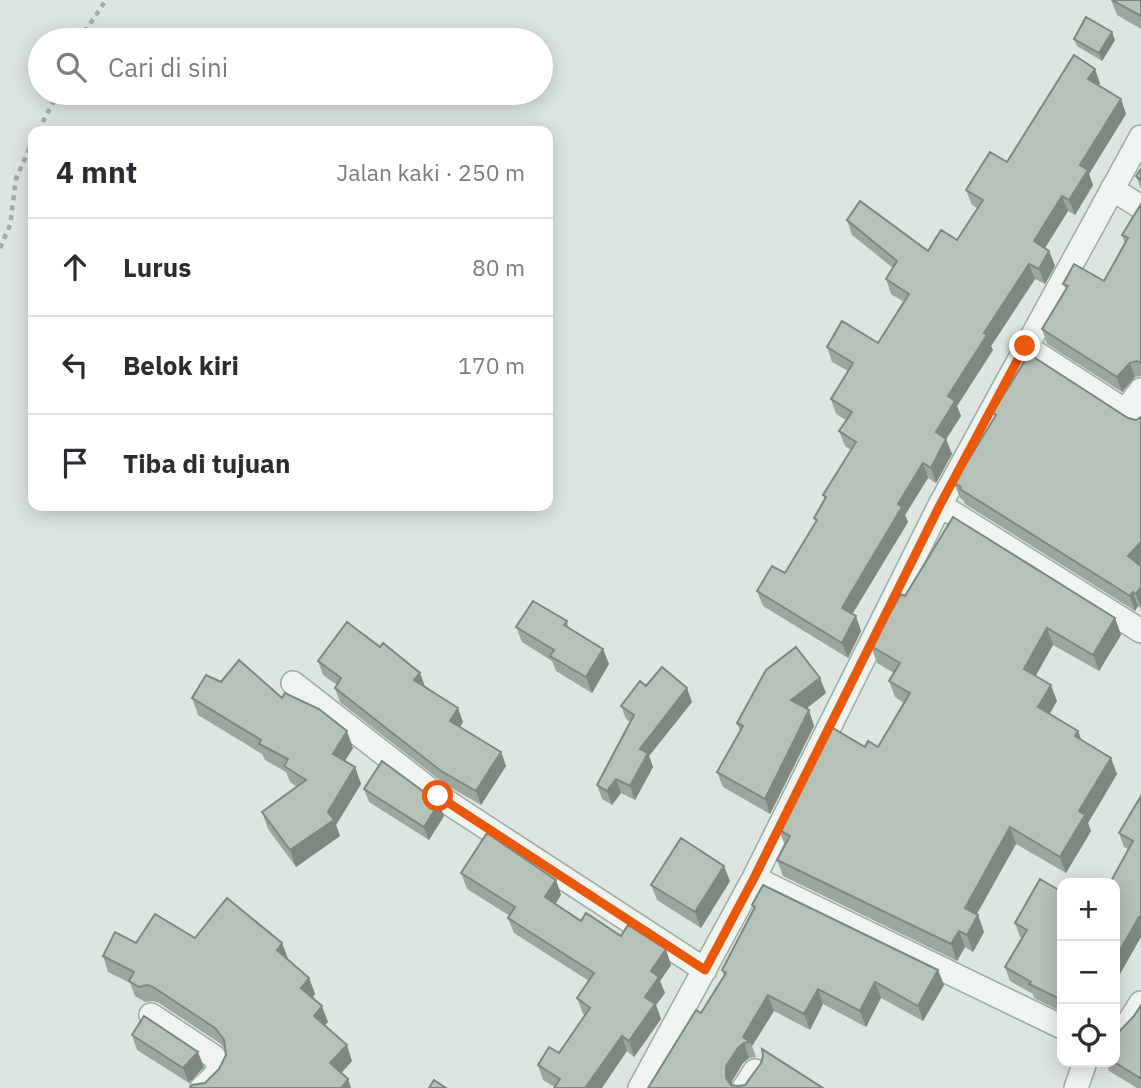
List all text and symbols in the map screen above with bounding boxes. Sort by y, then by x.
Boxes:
search box [28,28,553,105]
icon: search [52,48,90,86]
text: Cari di sini [108,50,228,84]
text: 4 mnt [56,152,137,191]
text: Jalan kaki · 250 m [337,157,525,187]
icon: ahead [56,248,94,286]
text: Lurus [123,250,191,284]
text: 80 m [472,252,525,282]
route end [1009,330,1040,361]
icon: left [56,346,94,384]
text: Belok kiri [123,348,239,382]
text: 170 m [458,350,525,380]
icon: arrive [56,444,94,482]
text: Tiba di tujuan [123,446,290,480]
route start [422,780,453,811]
map controls [1057,878,1120,1067]
button: + [1057,878,1120,941]
button: − [1057,941,1120,1004]
button: locate [1057,1004,1120,1067]

